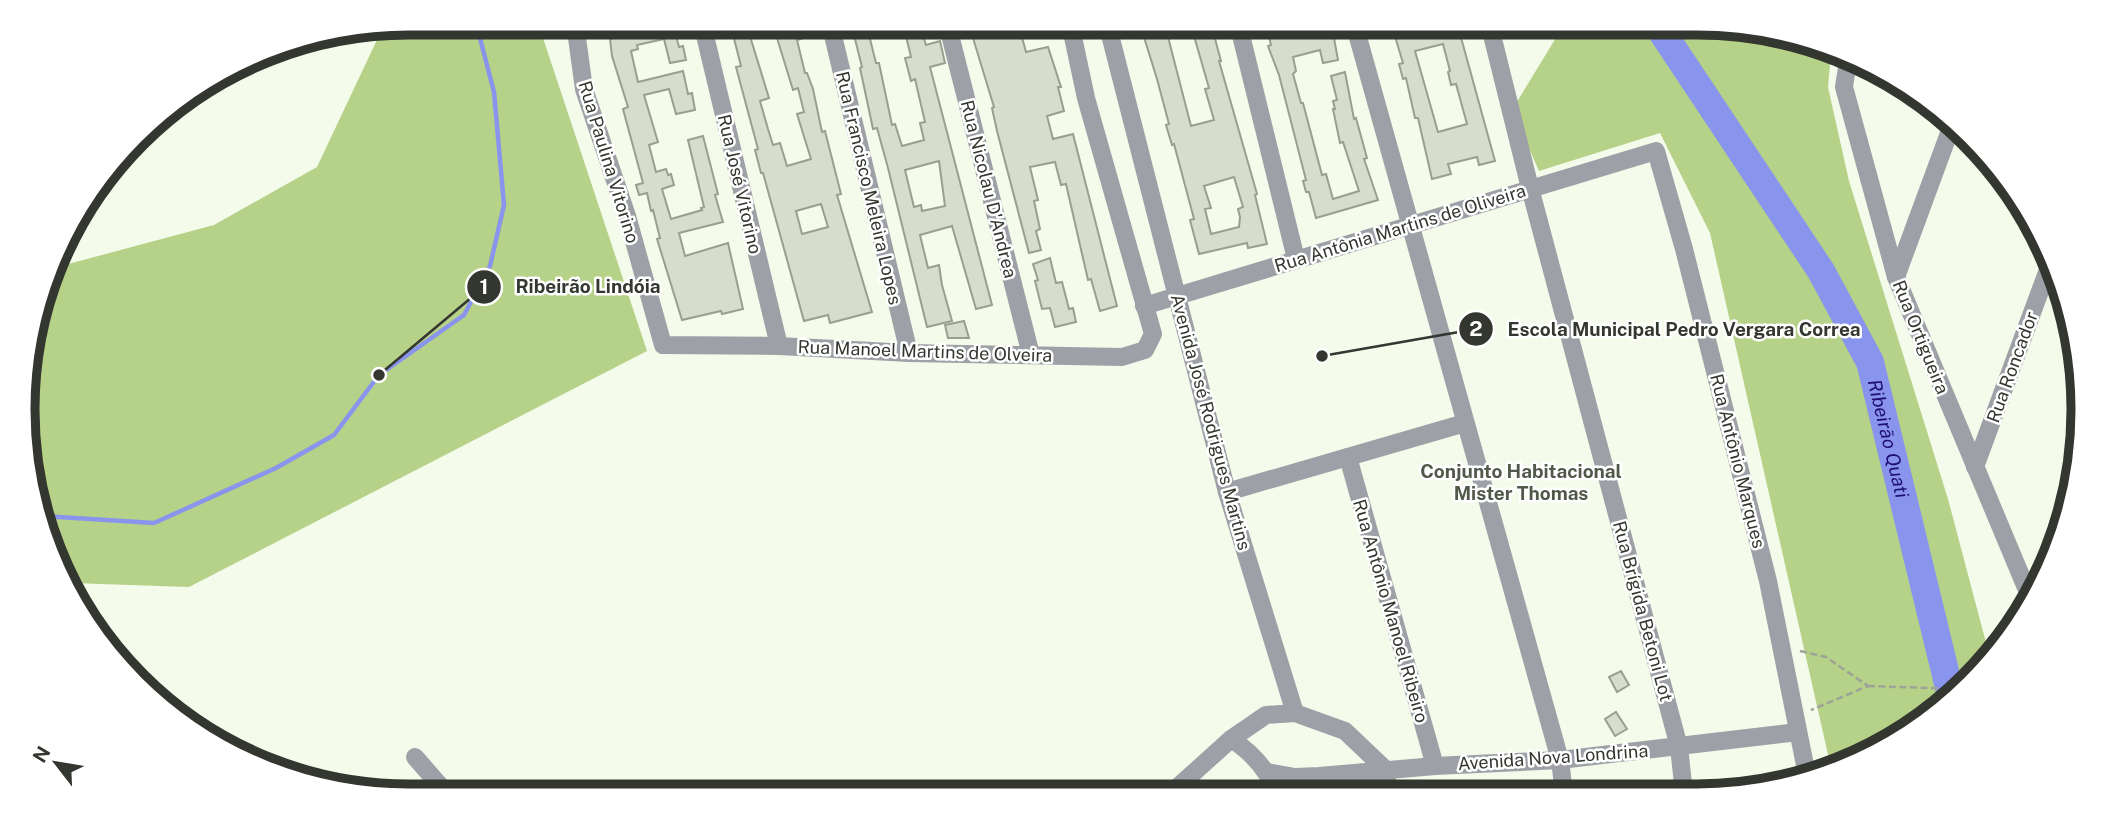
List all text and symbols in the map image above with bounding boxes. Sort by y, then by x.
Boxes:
street label: Rua Francisco Meleira Lopes [832,69,906,307]
street label: Rua Paulina Vitorino [574,78,644,246]
street label: Rua Nicolau D'Andrea [957,98,1021,280]
street label: Rua José Vitorino [714,112,766,256]
street label: Rua Antônia Martins de Oliveira [1272,180,1528,276]
callout: Ribeirão Lindóia [466,267,675,307]
text: 1 [480,274,489,299]
text: Ribeirão Lindóia [515,275,661,297]
street label: Rua Ortigueira [1889,277,1953,397]
street label: Avenida José Rodrigues Martins [1167,292,1255,552]
callout: Escola Municipal Pedro Vergara Correa [1458,309,1875,349]
street label: Rua Roncador [1982,309,2042,425]
text: 2 [1469,316,1483,341]
text: Escola Municipal Pedro Vergara Correa [1507,318,1861,340]
street label: Rua Manoel Martins de Olveira [797,336,1053,366]
street label: Rua Antônio Marques [1706,372,1770,550]
water label: Ribeirão Quati [1864,377,1914,500]
district label: Conjunto Habitacional Mister Thomas [1420,460,1622,504]
street label: Rua Antônio Manoel Ribeiro [1349,497,1433,725]
street label: Rua Brígida Betoni Lot [1609,519,1677,703]
north arrow [21,728,91,798]
street label: Avenida Nova Londrina [1457,740,1649,774]
text: N [28,742,55,766]

